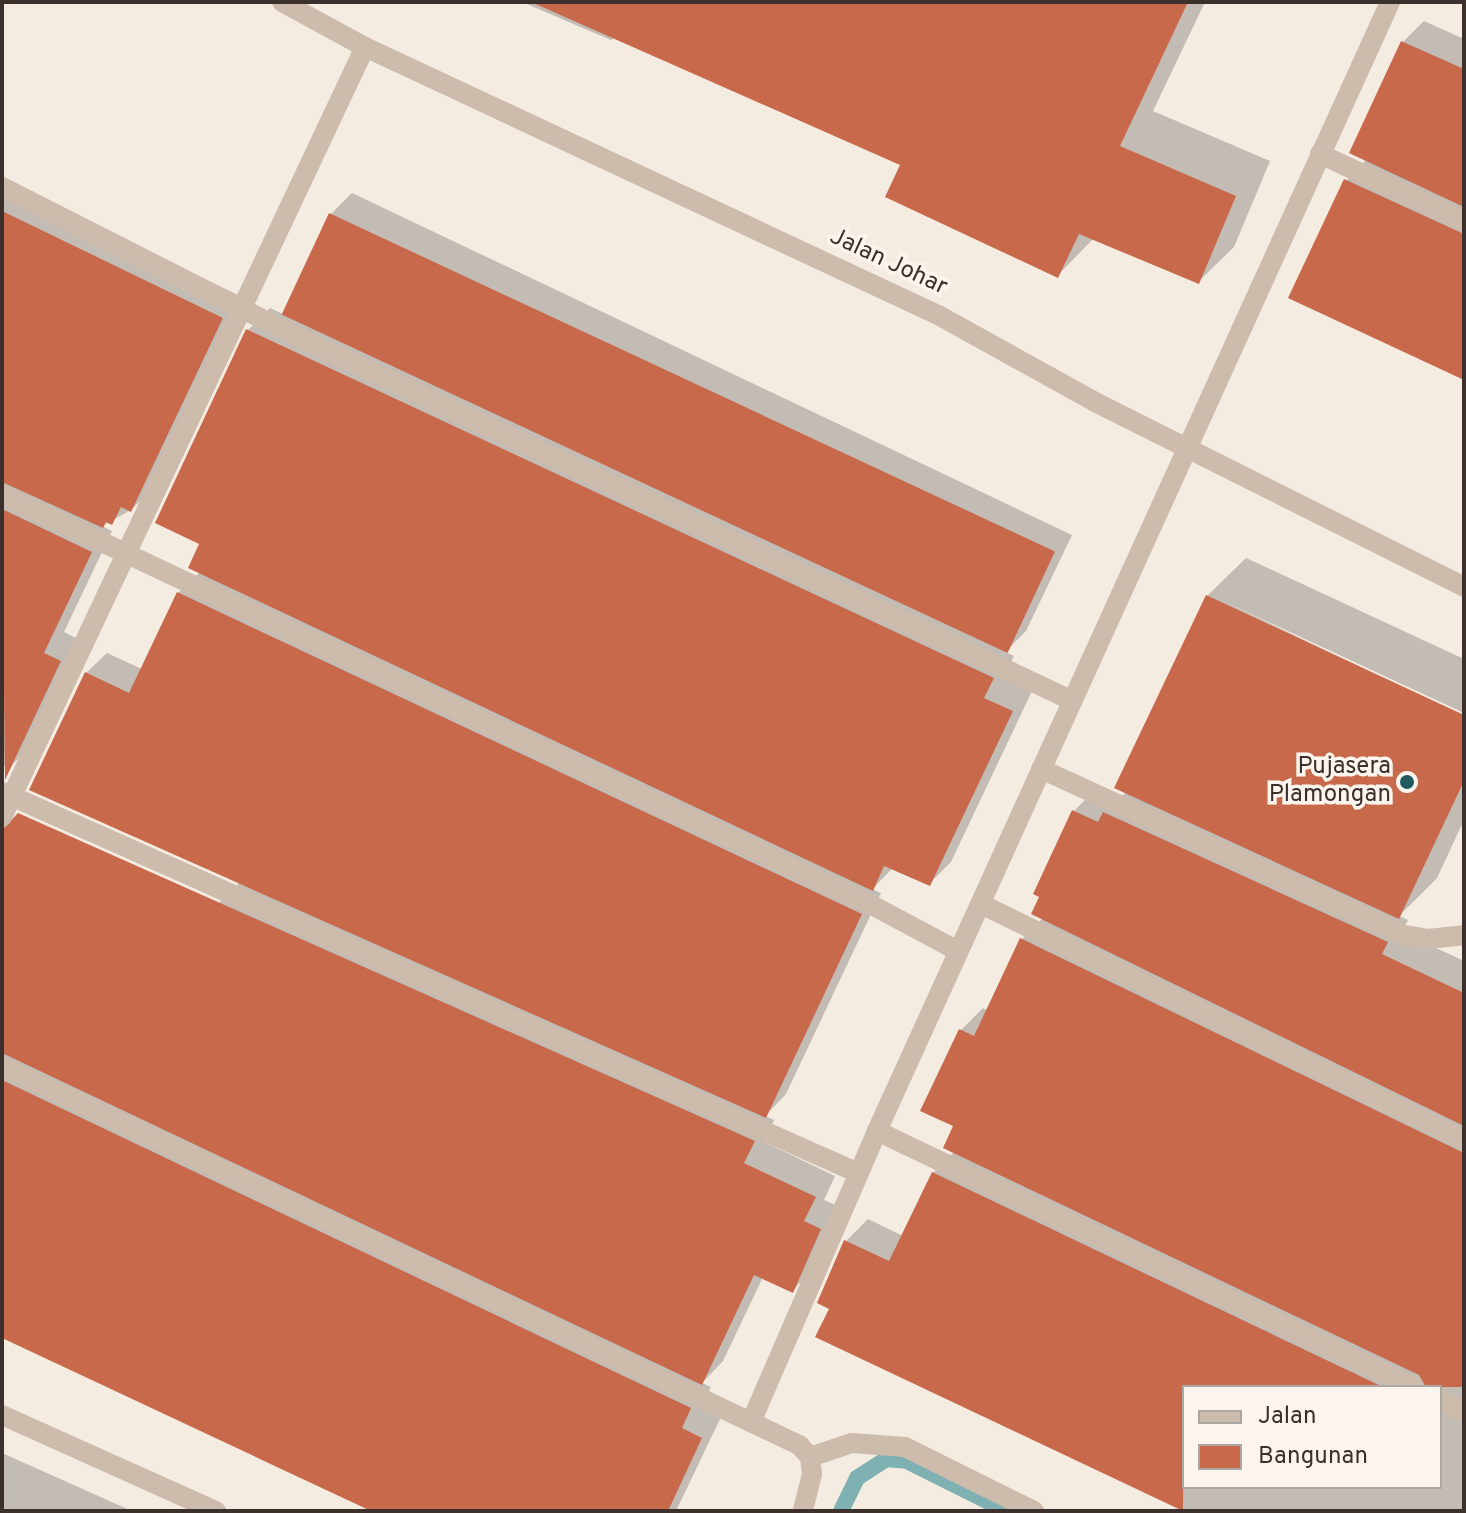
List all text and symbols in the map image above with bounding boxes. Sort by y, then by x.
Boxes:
street label: Jalan Johar [825,223,951,303]
place label: Pujasera Plamongan [1269,754,1391,810]
marker: Pujasera Plamongan [1398,773,1416,791]
legend [1182,1385,1442,1489]
text: Jalan [1258,1402,1316,1432]
text: Bangunan [1258,1442,1368,1472]

